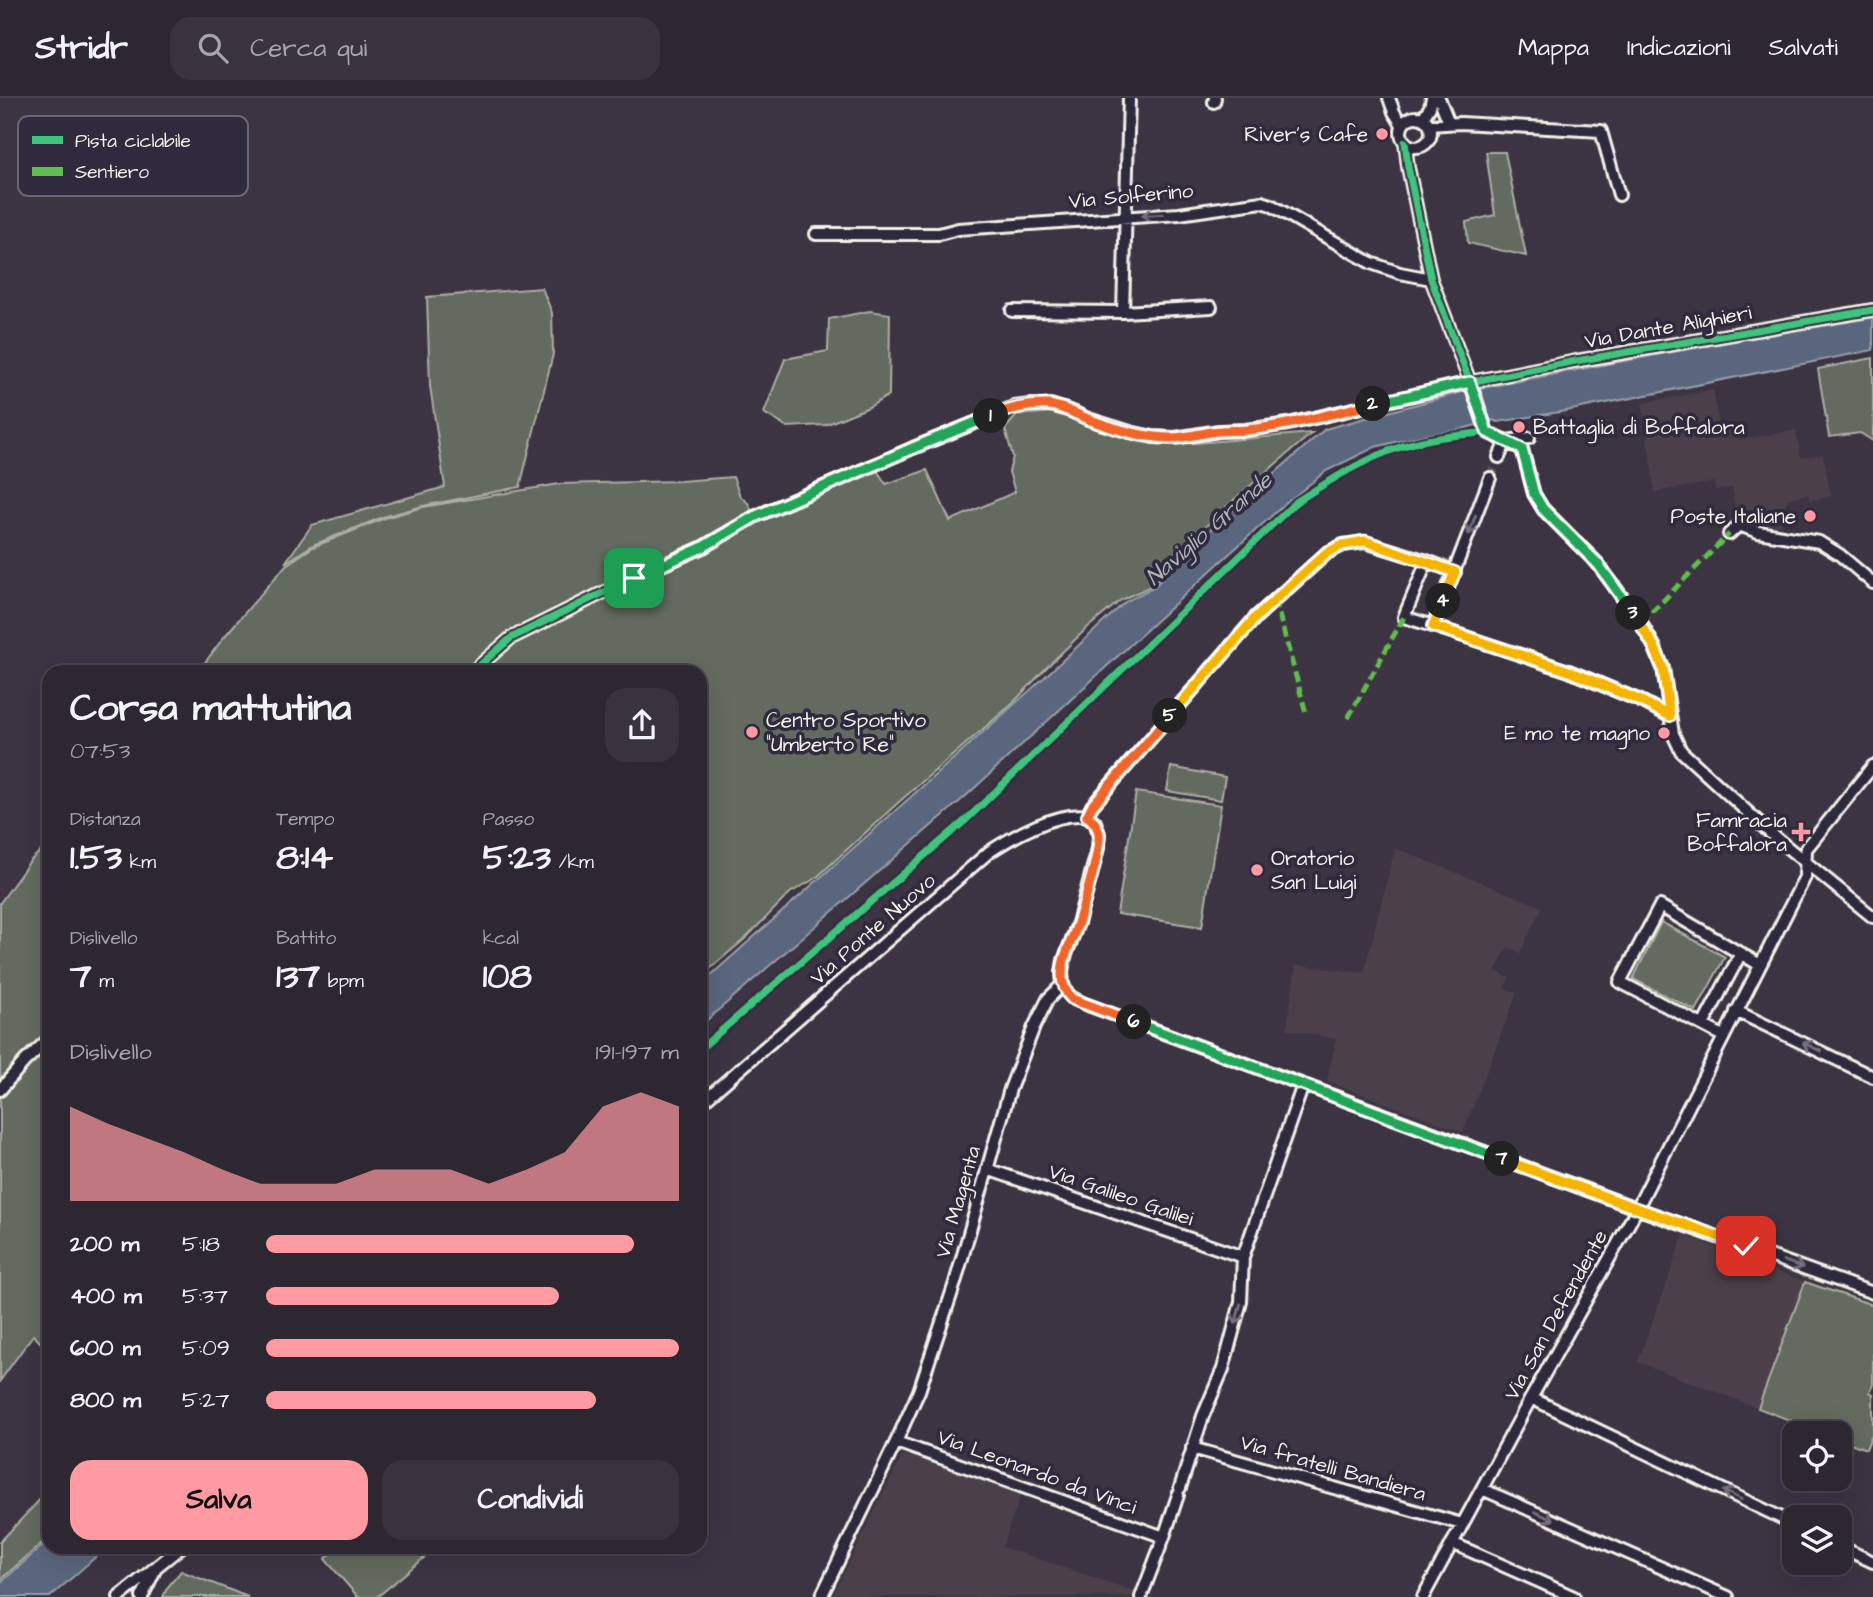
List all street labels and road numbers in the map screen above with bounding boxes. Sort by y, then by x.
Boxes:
street label: Via Solferino [1067,176,1195,216]
street label: Via Dante Alighieri [1582,298,1754,358]
street label: Via Ponte Nuovo [804,866,942,992]
street label: Via Magenta [928,1142,990,1262]
street label: Via Galileo Galilei [1045,1157,1197,1233]
street label: Via San Defendente [1497,1225,1615,1405]
street label: Via Leonardo da Vinci [933,1422,1141,1522]
street label: Via fratelli Bandiera [1237,1428,1430,1508]

